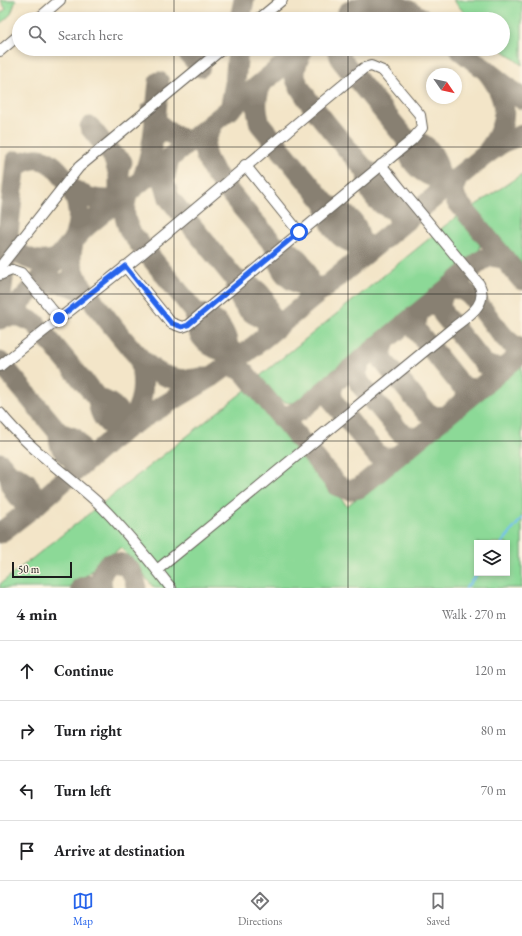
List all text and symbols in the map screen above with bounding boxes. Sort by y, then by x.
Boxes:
search box [12,12,510,56]
icon: search [26,23,48,45]
text: Search here [58,25,123,44]
north arrow [426,68,462,104]
route start [290,223,308,241]
route end [50,309,68,327]
map controls [474,540,510,576]
button: layers [474,540,510,576]
scale bar [12,560,72,579]
text: 50 m [18,562,39,576]
text: 4 min [16,603,57,625]
text: Walk · 270 m [442,606,506,623]
icon: ahead [16,660,38,682]
text: Continue [54,661,114,680]
text: 120 m [475,662,506,679]
icon: right [16,720,38,742]
text: Turn right [54,721,122,740]
text: 80 m [481,722,506,739]
icon: left [16,780,38,802]
text: Turn left [54,781,111,800]
text: 70 m [481,782,506,799]
icon: arrive [16,840,38,862]
text: Arrive at destination [54,841,185,860]
tab: Map [72,890,94,928]
tab: Directions [238,890,282,928]
tab: Saved [426,890,450,928]

